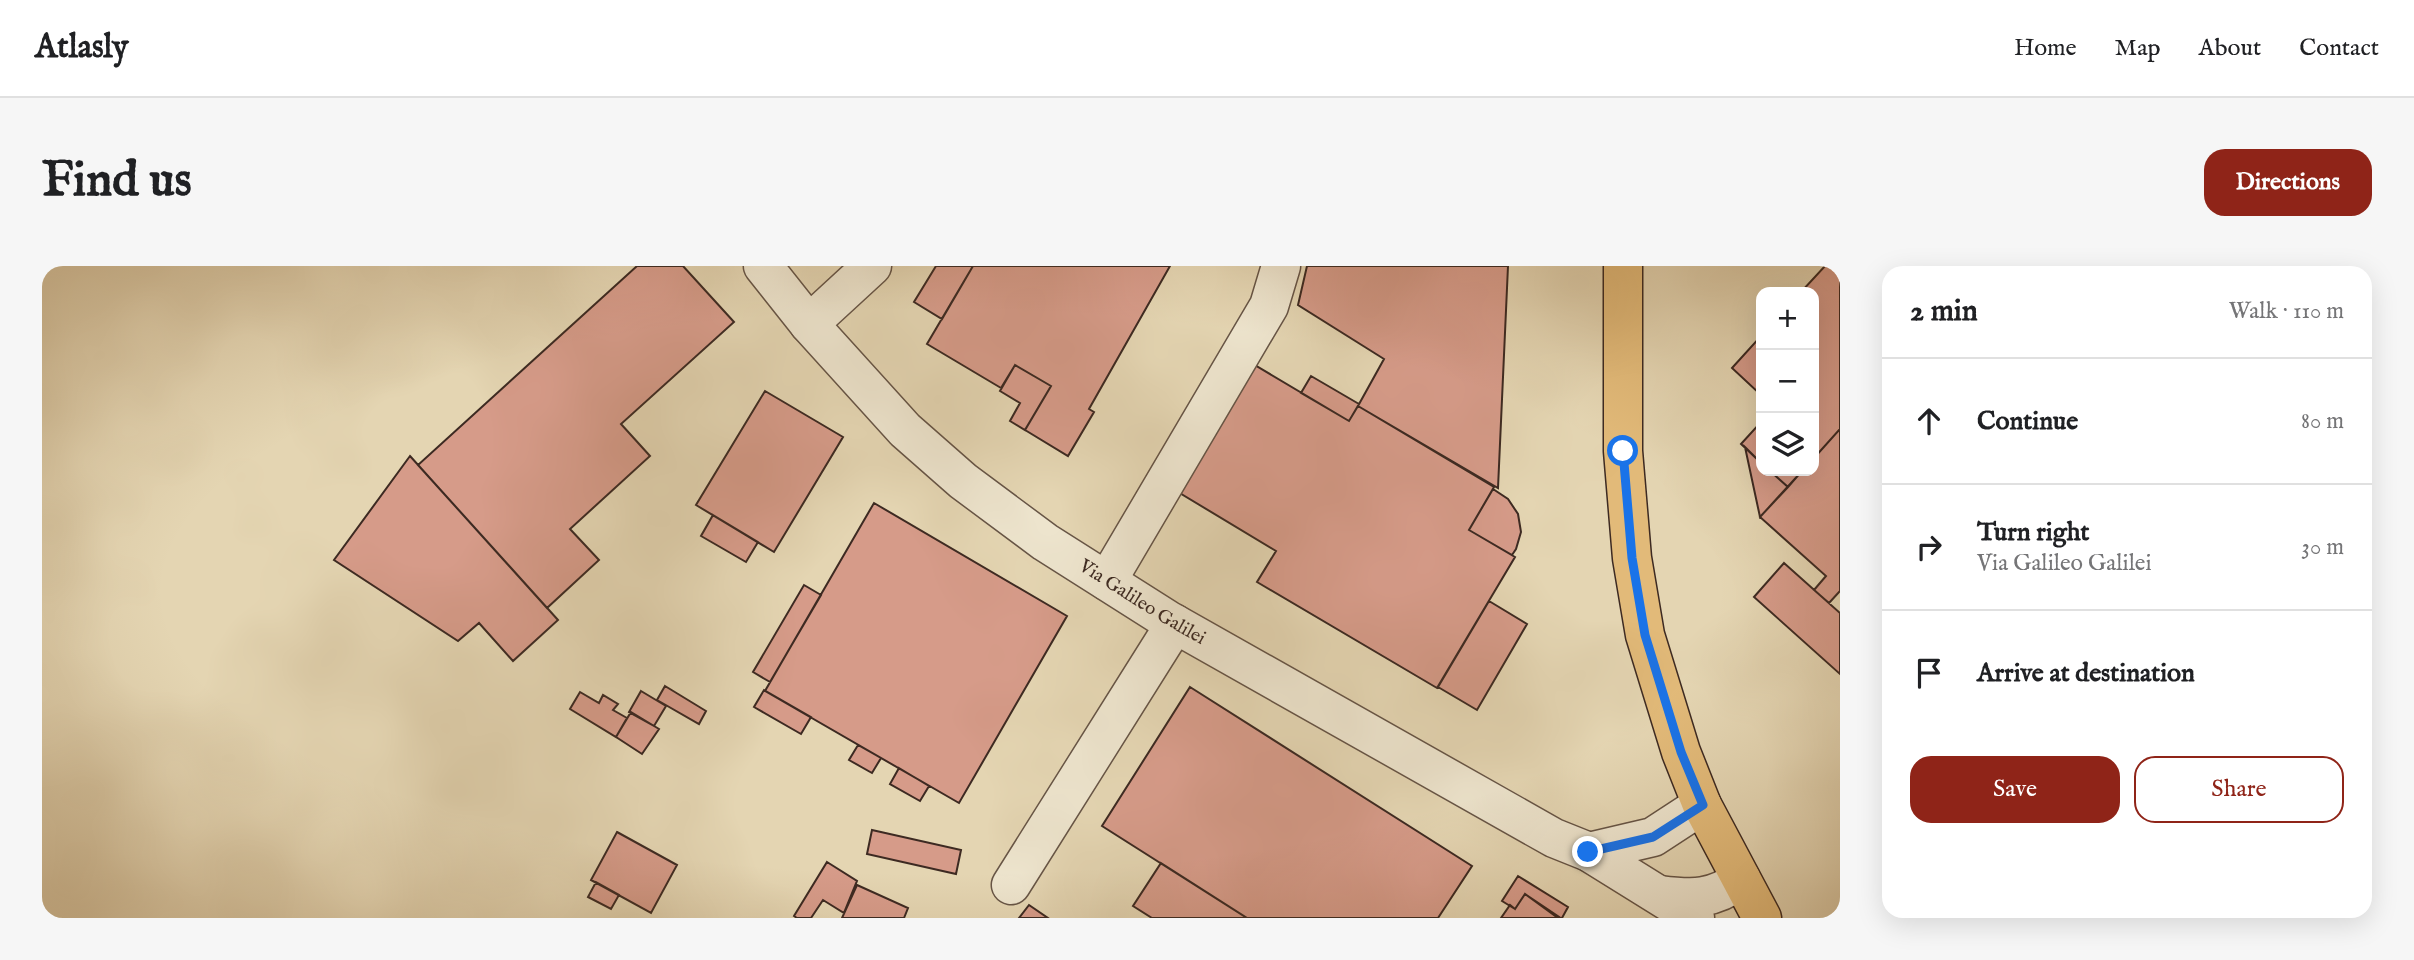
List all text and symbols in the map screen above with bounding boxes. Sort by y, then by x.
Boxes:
text: Atlasly [35,27,128,69]
text: Home [2014,33,2077,64]
text: Map [2115,33,2161,64]
text: About [2199,33,2261,64]
text: Contact [2299,33,2379,64]
button: Directions [2204,149,2372,216]
text: Find us [42,151,192,213]
map controls [1756,287,1819,476]
button: + [1756,287,1819,350]
text: 2 min [1910,293,1978,331]
text: Walk · 110 m [2229,297,2344,326]
button: − [1756,350,1819,413]
icon: ahead [1910,402,1948,440]
text: Continue [1977,405,2078,438]
text: 80 m [2301,407,2344,436]
button: layers [1756,413,1819,476]
route start [1607,435,1638,466]
text: Turn right [1977,516,2090,549]
icon: right [1910,528,1948,566]
text: 30 m [2301,533,2344,562]
text: Via Galileo Galilei [1977,549,2152,578]
street label: Via Galileo Galilei [1073,554,1210,651]
icon: arrive [1910,654,1948,692]
text: Arrive at destination [1977,657,2195,690]
button: Save [1910,756,2120,823]
button: Share [2134,756,2344,823]
route end [1572,836,1603,867]

